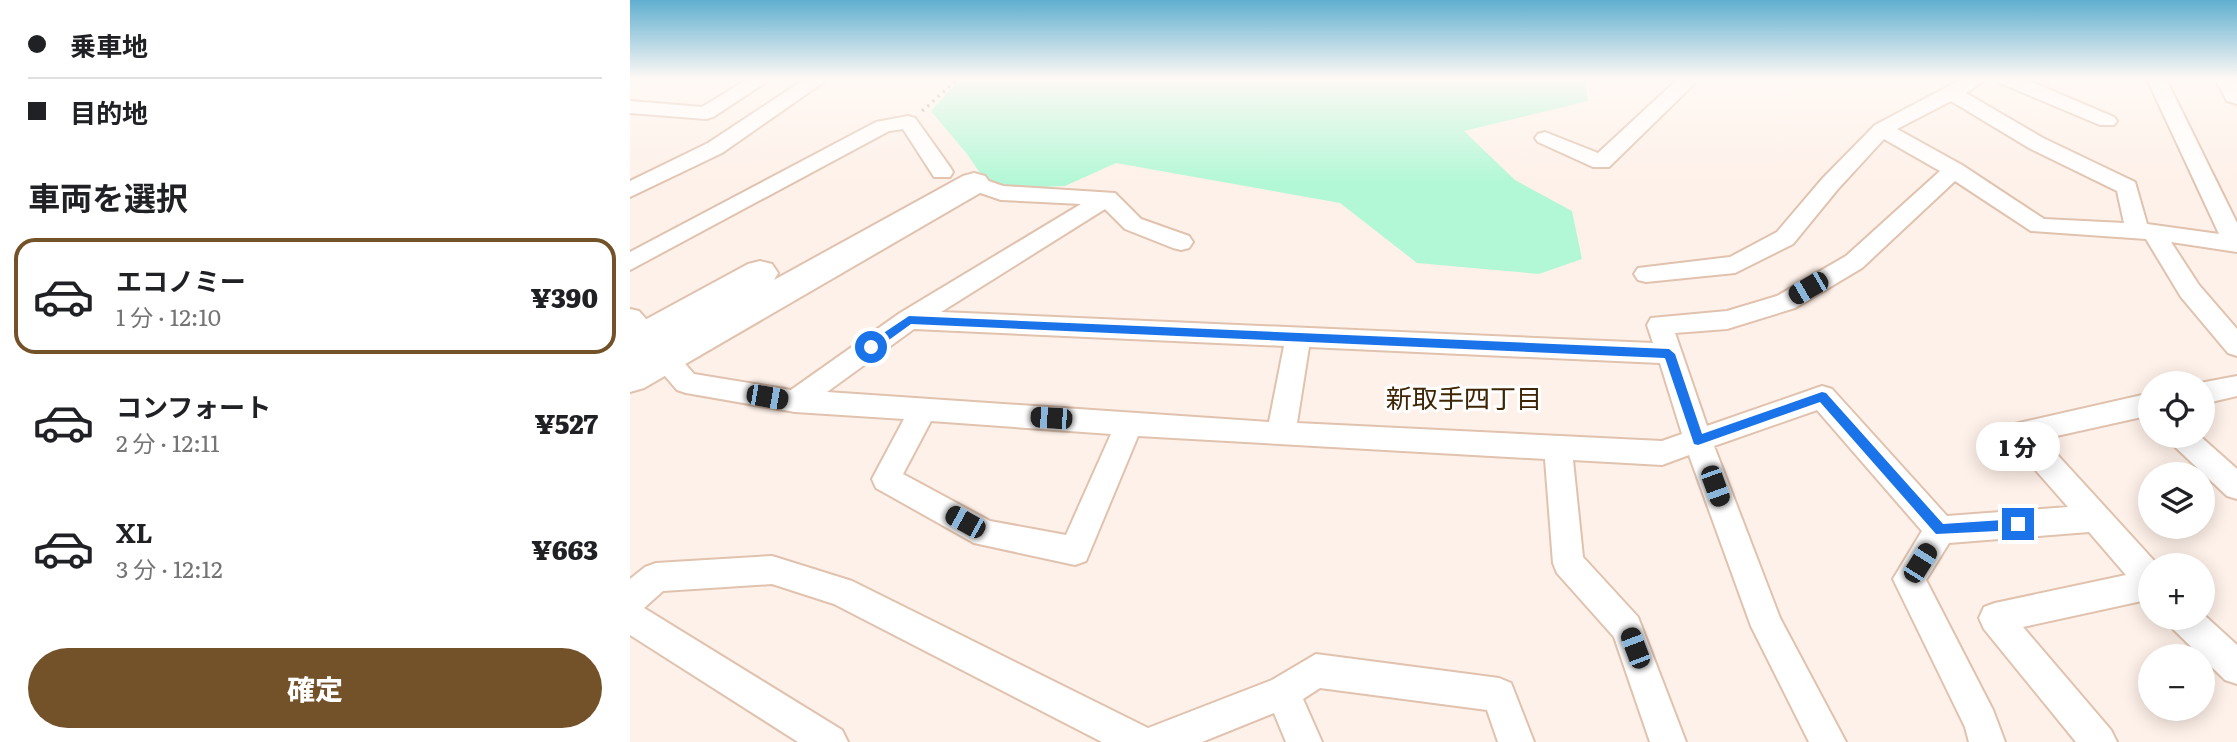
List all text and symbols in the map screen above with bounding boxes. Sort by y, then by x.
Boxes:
text: 乗車地 [70,25,148,64]
text: 目的地 [70,92,148,131]
text: 車両を選択 [28,172,188,220]
text: エコノミー [116,260,246,299]
icon: car [32,265,95,328]
car [1785,268,1832,308]
text: ¥390 [531,277,598,316]
text: 1 分 · 12:10 [116,299,221,333]
route start [855,331,887,363]
map controls [2138,371,2215,721]
button: locate [2138,371,2215,448]
district label: 新取手四丁目 [1386,377,1542,416]
car [745,383,790,411]
text: コンフォート [116,386,271,425]
icon: car [32,391,95,454]
text: ¥527 [535,403,598,442]
car [1030,406,1073,430]
callout: 1 分 [1976,422,2060,472]
text: 2 分 · 12:11 [116,425,220,459]
text: 1 分 [1999,429,2037,463]
button: layers [2138,462,2215,539]
car [1698,463,1733,509]
car [942,503,989,541]
route end [2002,508,2034,540]
text: XL [116,512,153,551]
icon: car [32,517,95,580]
text: ¥663 [532,529,598,568]
car [1900,540,1941,586]
text: 3 分 · 12:12 [116,551,223,585]
button: + [2138,553,2215,630]
car [1618,625,1653,671]
button: − [2138,644,2215,721]
button: 確定 [28,648,602,728]

